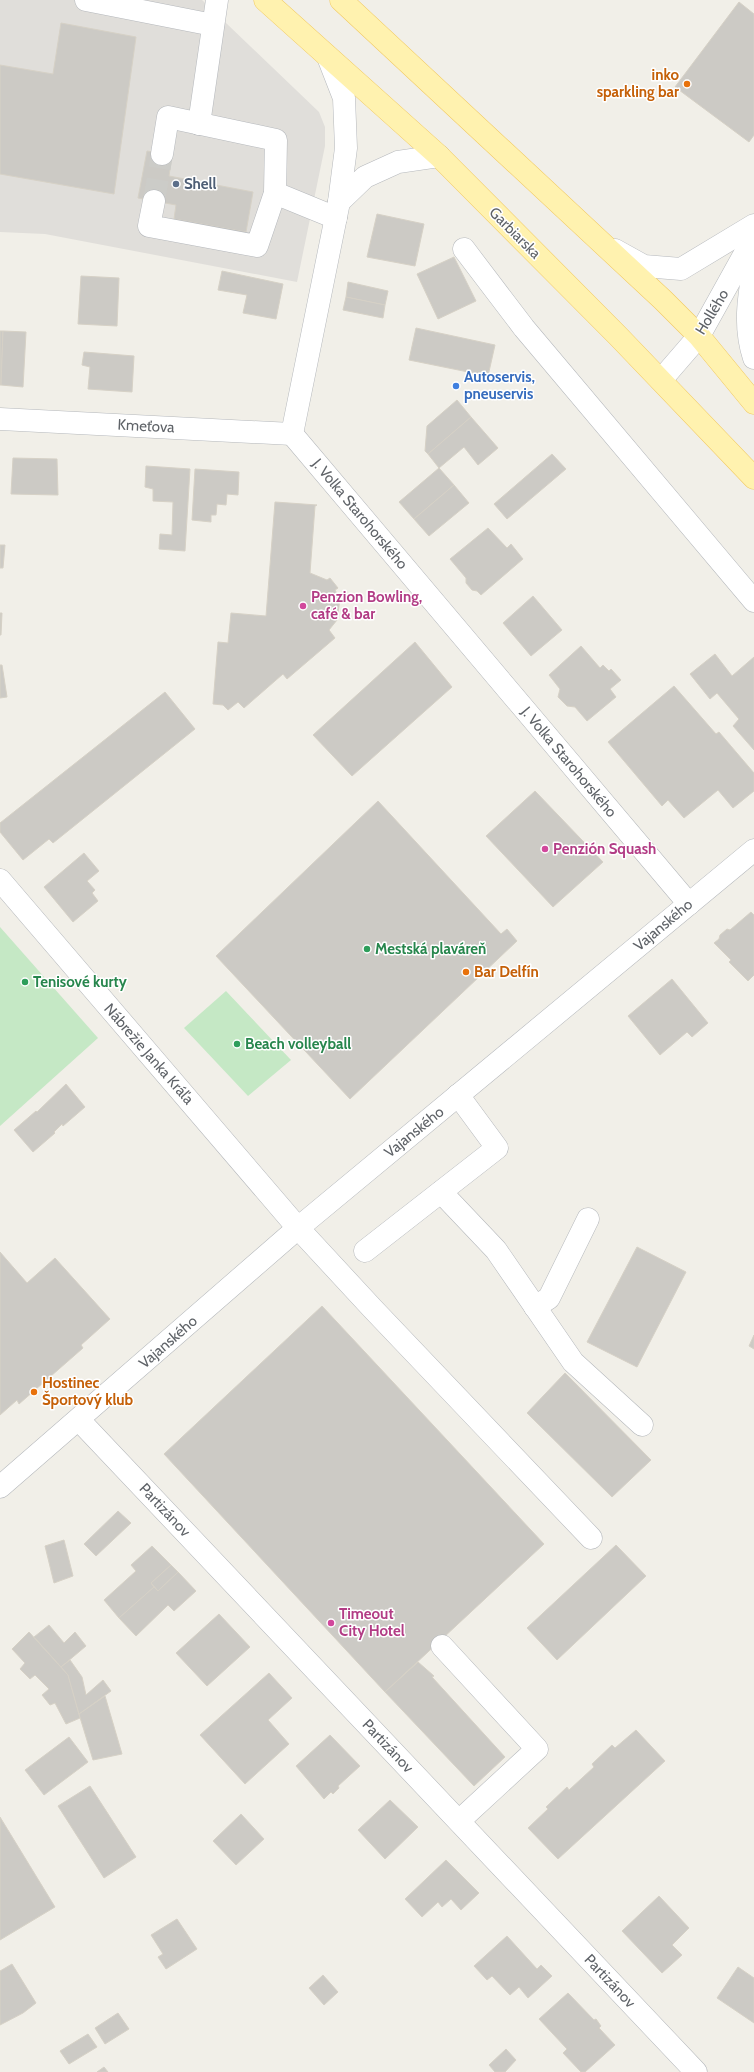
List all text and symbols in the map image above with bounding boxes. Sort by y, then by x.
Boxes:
place label: inko sparkling bar [597,66,679,101]
marker: inko sparkling bar [682,79,692,89]
place label: Shell [184,175,217,193]
marker: Shell [171,179,181,189]
street label: Garbiarska [485,203,545,263]
street label: Hollého [691,286,733,338]
place label: Autoservis, pneuservis [464,368,535,403]
marker: Autoservis, pneuservis [451,381,461,391]
street label: Kmeťova [117,416,176,437]
street label: J. Volka Starohorského [308,454,412,573]
place label: Penzion Bowling, café & bar [311,588,422,623]
marker: Penzion Bowling, café & bar [298,601,308,611]
street label: J. Volka Starohorského [517,702,621,821]
place label: Penzión Squash [553,840,656,858]
marker: Penzión Squash [540,844,550,854]
street label: Vajanského [630,895,696,955]
place label: Mestská plaváreň [375,940,486,958]
marker: Mestská plaváreň [362,944,372,954]
place label: Bar Delfín [474,963,539,981]
marker: Bar Delfín [461,967,471,977]
place label: Tenisové kurty [33,973,128,991]
marker: Tenisové kurty [20,977,30,987]
street label: Nábrežie Janka Kráľa [100,1000,198,1109]
place label: Beach volleyball [245,1035,351,1053]
marker: Beach volleyball [232,1039,242,1049]
street label: Vajanského [381,1103,447,1161]
street label: Vajanského [135,1312,201,1372]
place label: Hostinec Športový klub [42,1374,134,1409]
marker: Hostinec Športový klub [29,1387,39,1397]
street label: Partizánov [136,1479,195,1541]
place label: Timeout City Hotel [339,1605,405,1640]
marker: Timeout City Hotel [326,1618,336,1628]
street label: Partizánov [359,1715,418,1777]
street label: Partizánov [581,1950,640,2012]

